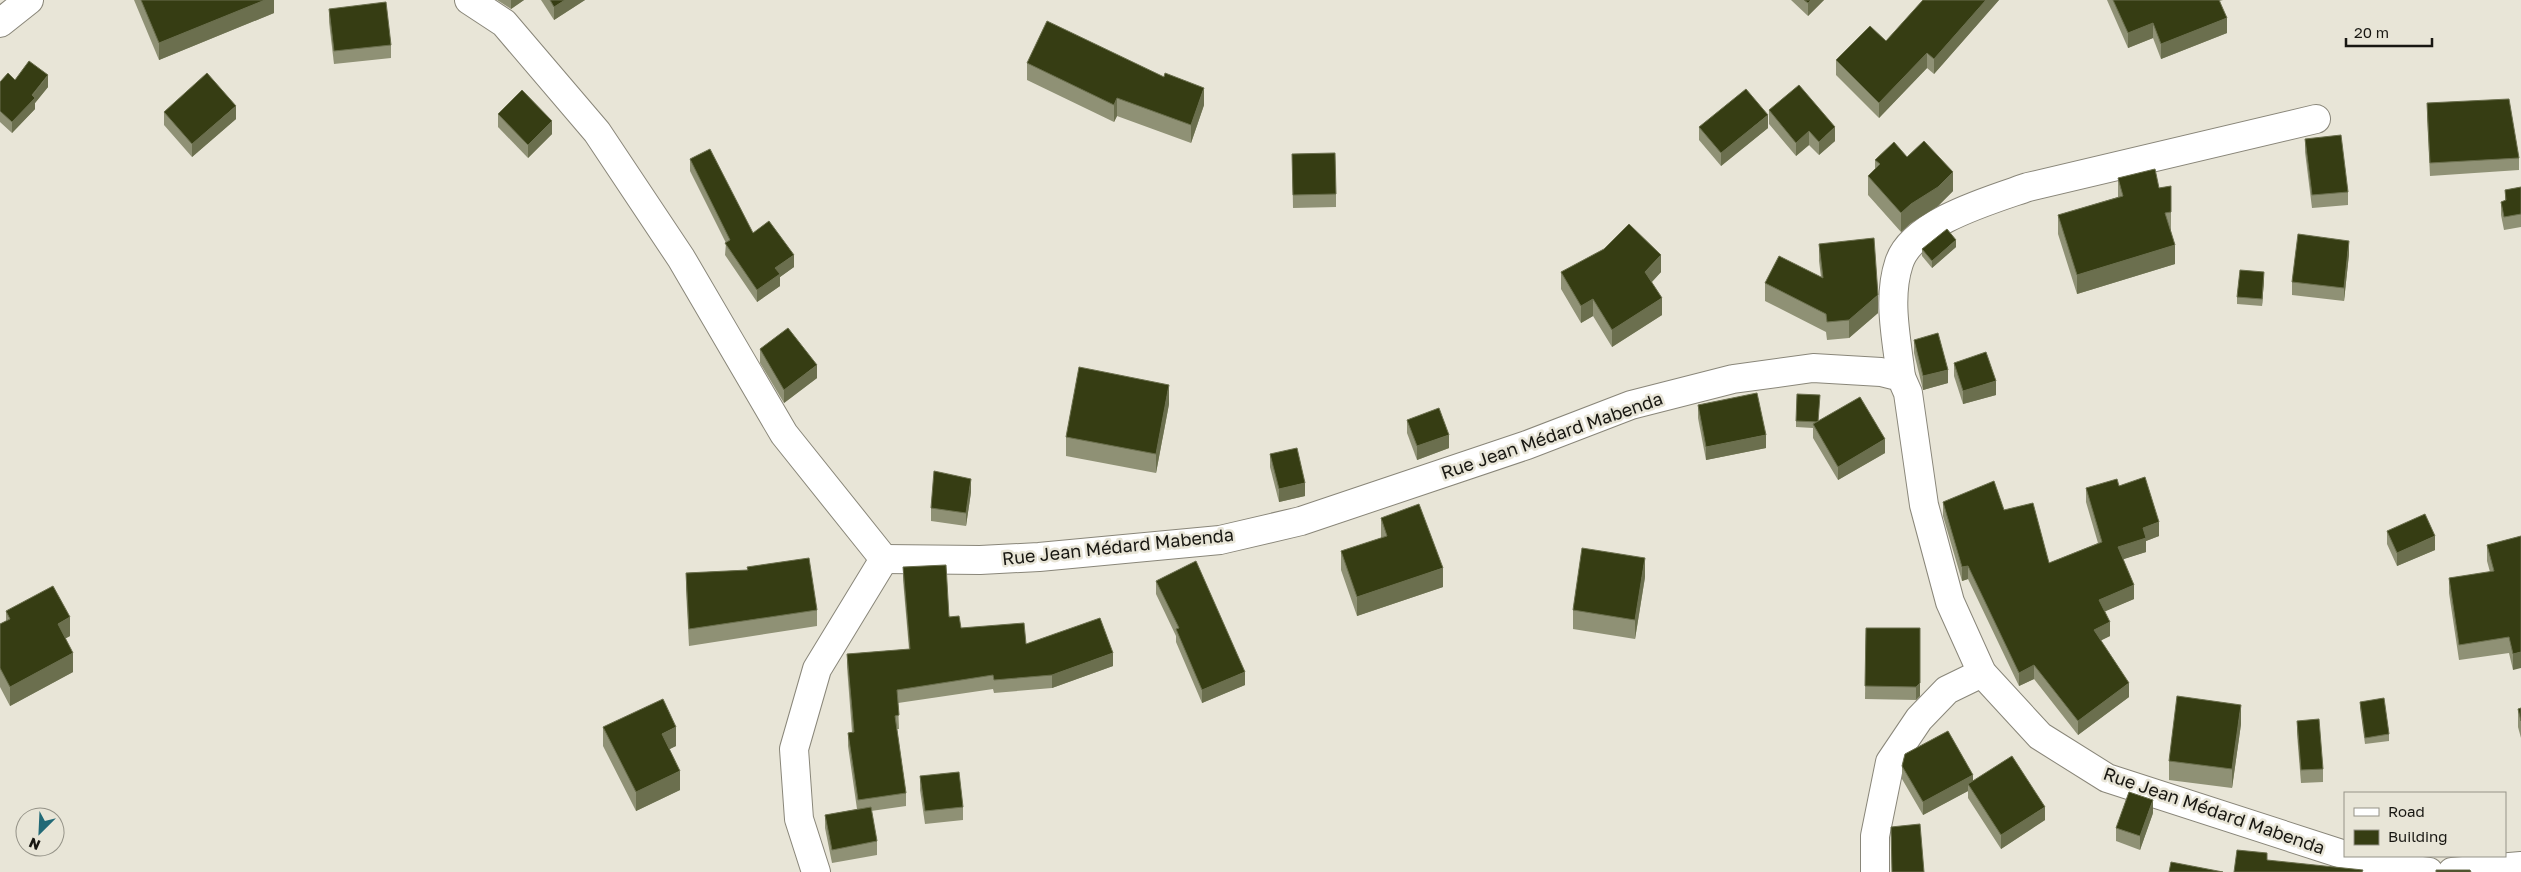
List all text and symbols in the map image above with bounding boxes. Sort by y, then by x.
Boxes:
scale bar [2346,15,2432,47]
text: 20 m [2354,23,2389,41]
street label: Rue Jean Médard Mabenda [1438,387,1665,483]
street label: Rue Jean Médard Mabenda [1001,523,1235,569]
street label: Rue Jean Médard Mabenda [2101,762,2328,858]
legend [2344,792,2506,857]
text: Road [2388,802,2425,820]
north arrow [15,807,65,857]
text: Building [2388,827,2448,845]
text: N [26,834,43,854]

